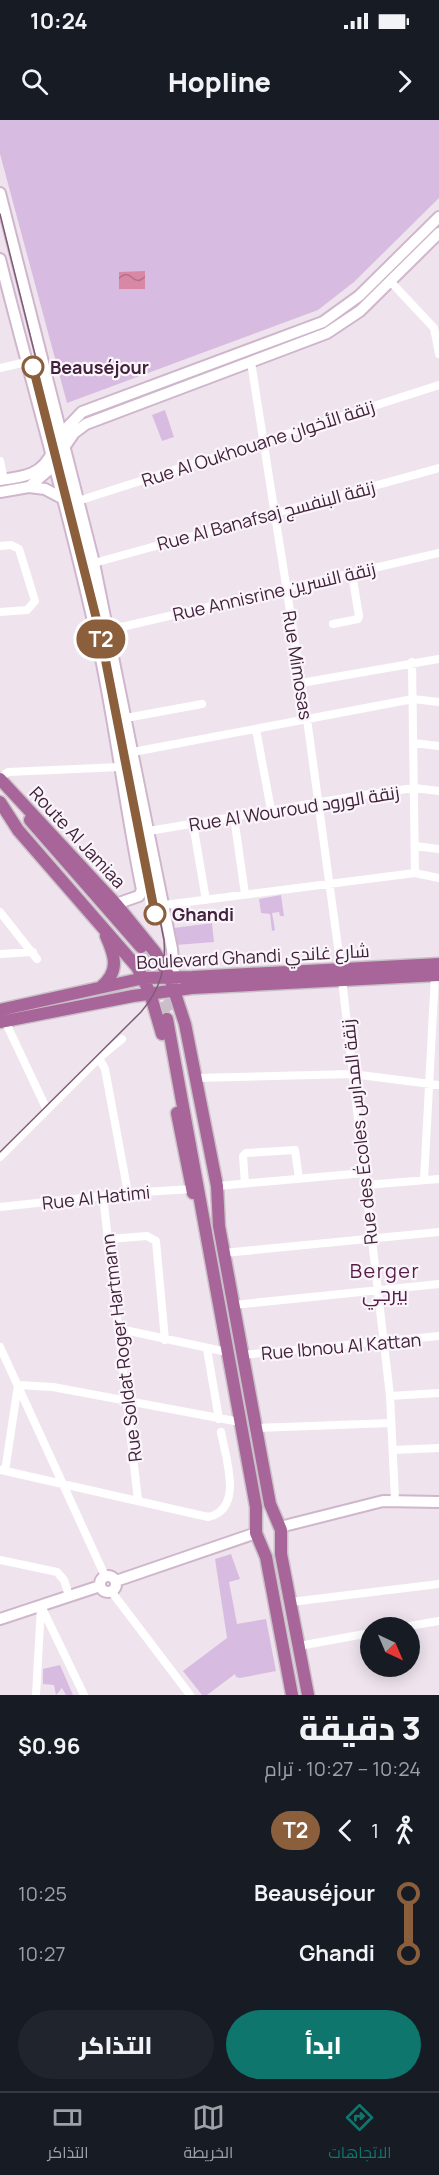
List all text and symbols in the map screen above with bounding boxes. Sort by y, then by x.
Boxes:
text: 10:24 [30,6,88,36]
text: Hopline [168,63,271,100]
icon: search [18,65,51,98]
icon: forward [388,65,421,98]
place label: Beauséjour [50,355,149,379]
marker: Beauséjour [22,356,44,378]
street label: Rue Al Oukhouane زنقة الأخوان [138,394,378,492]
street label: Rue Al Banafsaj زنقة البنفسج [154,474,378,557]
street label: Rue Annisrine زنقة النسرين [170,556,378,626]
street label: Rue Mimosas [278,609,318,721]
line badge: T2 [74,620,128,658]
text: T2 [88,625,114,653]
street label: Rue Al Wouroud زنقة الورود [187,779,401,837]
street label: Route Al Jamiaa [25,781,131,893]
place label: Ghandi [172,902,234,926]
marker: Ghandi [144,903,166,925]
street label: Boulevard Ghandi شارع غاندي [136,938,370,977]
street label: Rue des Écoles زنقة المدارس [335,1018,383,1246]
street label: Rue Al Hatimi [41,1179,151,1215]
street label: Rue Soldat Roger Hartmann [95,1233,147,1463]
district label: Berger بيرجي [350,1257,420,1310]
street label: Rue Ibnou Al Kattan [260,1327,422,1365]
north arrow [360,1617,420,1677]
map controls [360,1617,420,1677]
text: 3 دقيقة [299,1705,421,1750]
text: $0.96 [18,1731,80,1761]
text: 10:24 – 10:27 · ترام [264,1755,421,1782]
icon: back [329,1814,362,1847]
icon: walk [388,1814,421,1847]
text: T2 [283,1816,308,1844]
text: 1 [371,1817,379,1844]
text: Beauséjour [254,1878,375,1908]
text: 10:25 [18,1880,67,1907]
text: Ghandi [299,1938,375,1968]
text: 10:27 [18,1940,65,1967]
button: التذاكر [18,2010,214,2079]
button: ابدأ [226,2010,421,2079]
tab: التذاكر [47,2101,89,2167]
tab: الخريطة [183,2101,233,2167]
tab: الاتجاهات [328,2101,392,2167]

